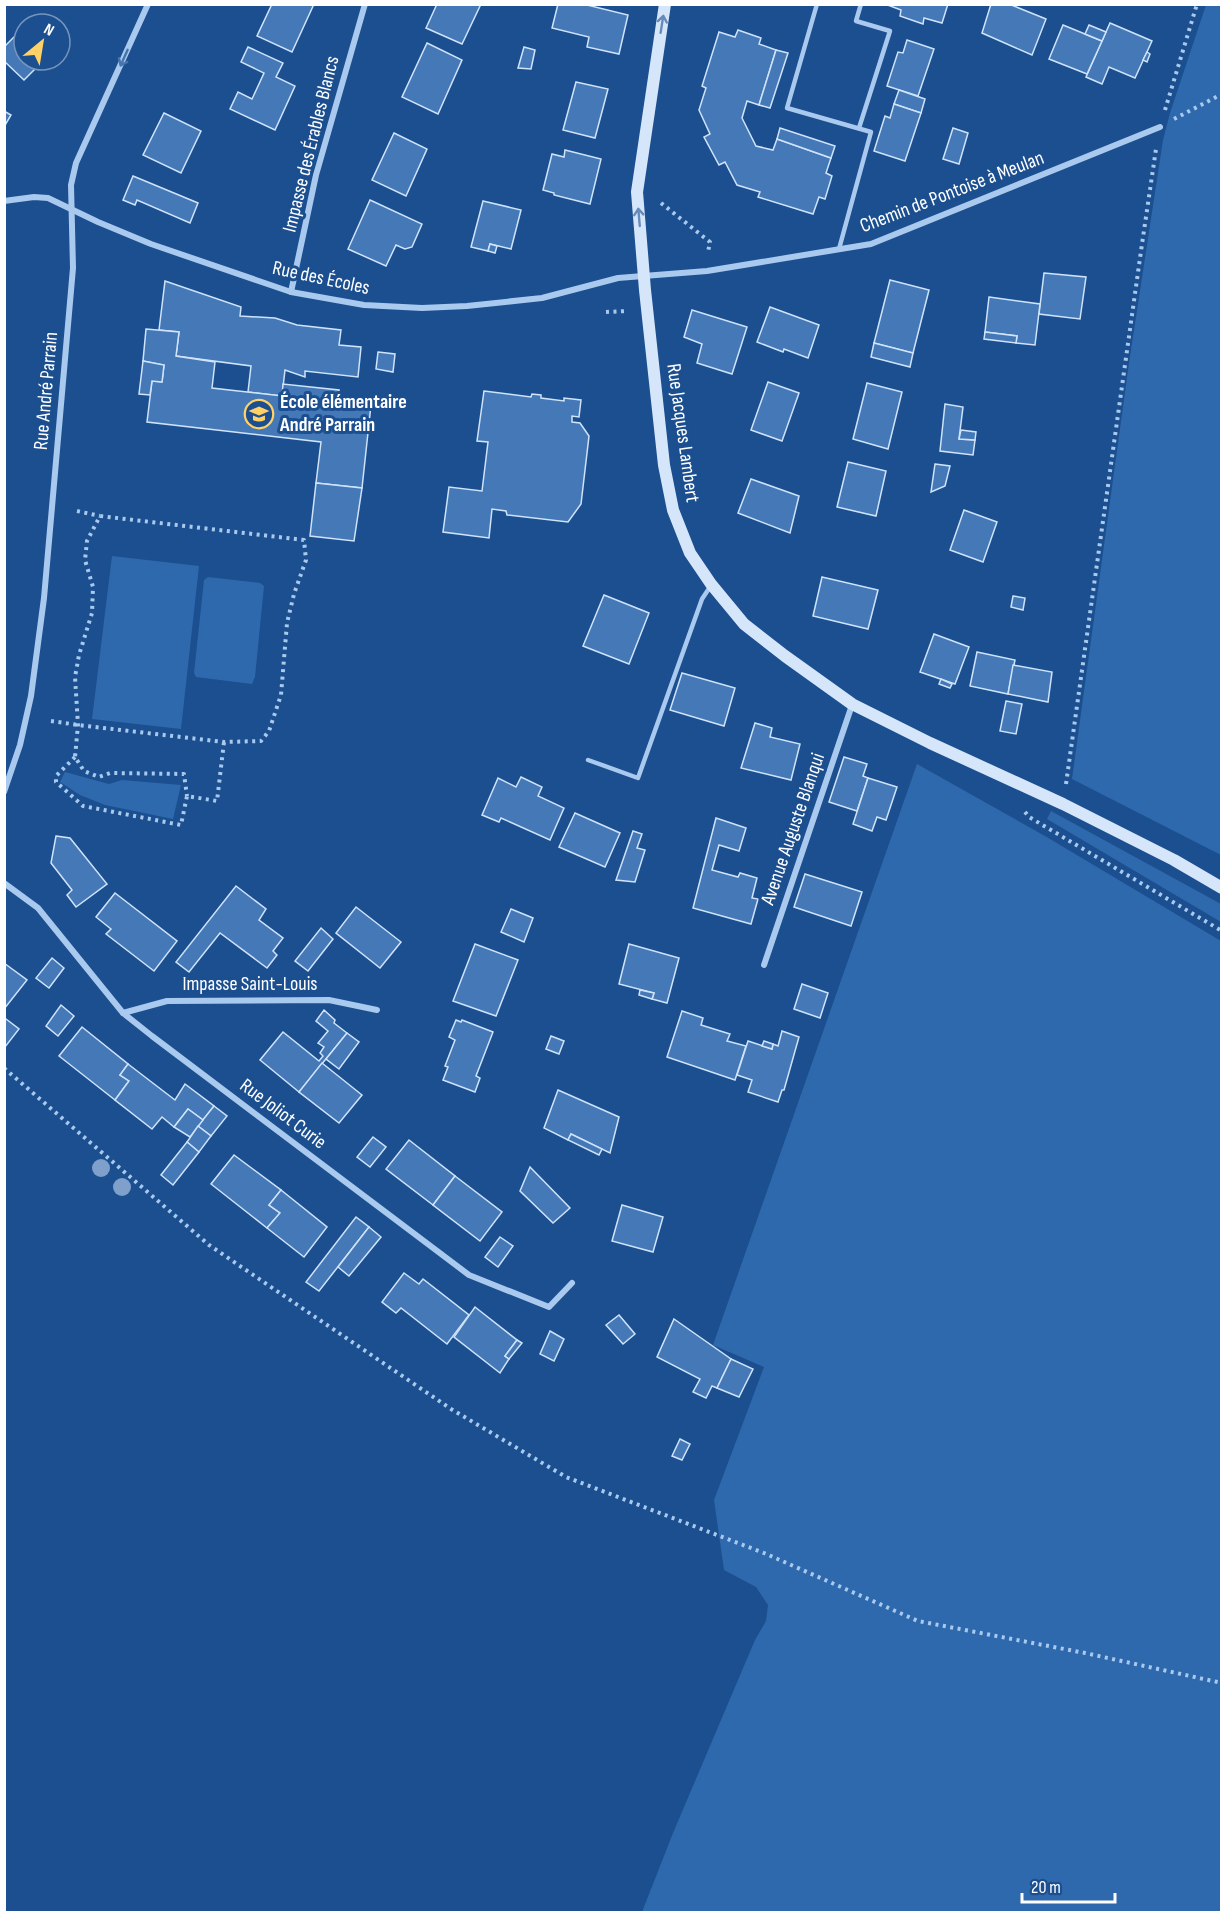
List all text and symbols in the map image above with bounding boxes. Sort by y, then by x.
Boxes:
north arrow [12,12,72,72]
one-way arrow [657,14,668,34]
text: N [40,20,57,41]
one-way arrow [117,48,129,66]
street label: Impasse des Érables Blancs [277,53,345,235]
street label: Chemin de Pontoise à Meulan [857,146,1047,238]
one-way arrow [633,207,644,227]
street label: Rue des Écoles [270,256,372,300]
street label: Rue André Parrain [29,331,63,451]
street label: Rue Jacques Lambert [661,362,705,504]
place label: École élémentaire André Parrain [279,390,407,437]
school or university icon: École élémentaire André Parrain [243,398,275,430]
street label: Avenue Auguste Blanqui [755,750,830,909]
street label: Impasse Saint-Louis [182,972,318,996]
street label: Rue Joliot Curie [235,1074,331,1154]
scale bar [1022,1866,1115,1904]
text: 20 m [1031,1877,1061,1898]

